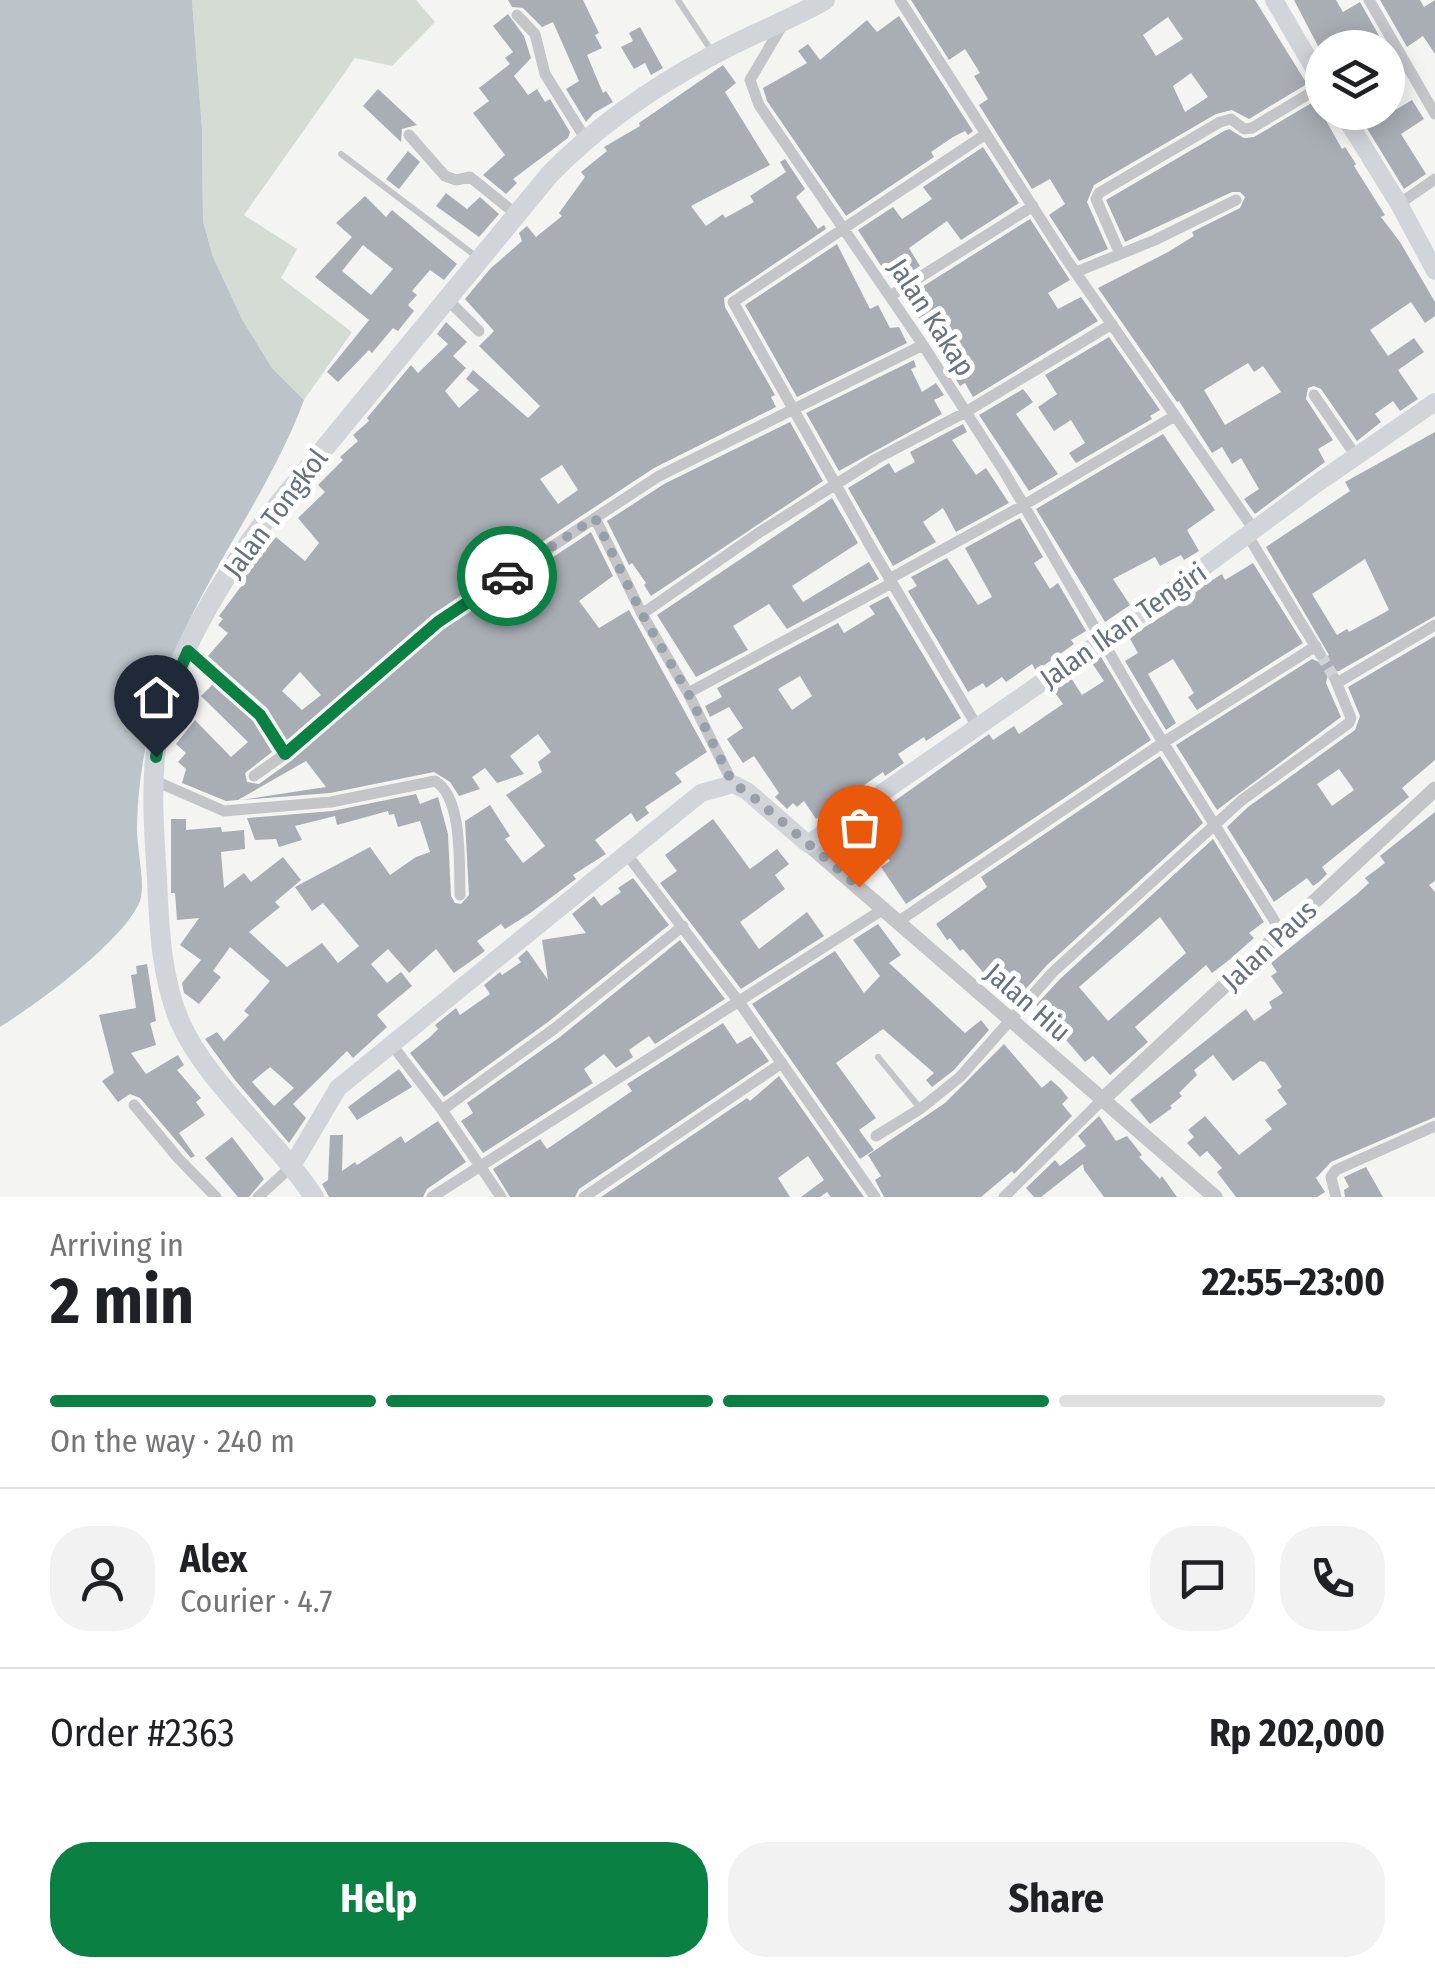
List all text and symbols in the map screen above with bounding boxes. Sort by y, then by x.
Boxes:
map controls [1305,30,1405,130]
button: layers [1305,30,1405,130]
street label: Jalan Kakap [882,253,982,382]
street label: Jalan Tongkol [216,443,334,584]
courier [457,526,557,626]
icon: car [480,549,535,604]
street label: Jalan Ikan Tengiri [1034,556,1213,695]
pin [114,655,199,758]
icon: home [129,670,184,725]
pin [817,785,902,888]
icon: bag [832,800,887,855]
street label: Jalan Paus [1215,893,1323,997]
street label: Jalan Hiu [978,956,1077,1048]
text: Arriving in [50,1226,184,1264]
text: 22:55–23:00 [1202,1259,1385,1305]
text: 2 min [50,1262,194,1340]
text: On the way · 240 m [50,1422,295,1460]
button: person [50,1526,155,1631]
button: chat [1150,1526,1255,1631]
button: phone [1280,1526,1385,1631]
text: Alex [180,1536,247,1582]
text: Courier · 4.7 [180,1582,332,1620]
text: Order #2363 [50,1710,235,1756]
text: Rp 202,000 [1209,1710,1385,1756]
button: Help [50,1842,708,1957]
button: Share [728,1842,1385,1957]

